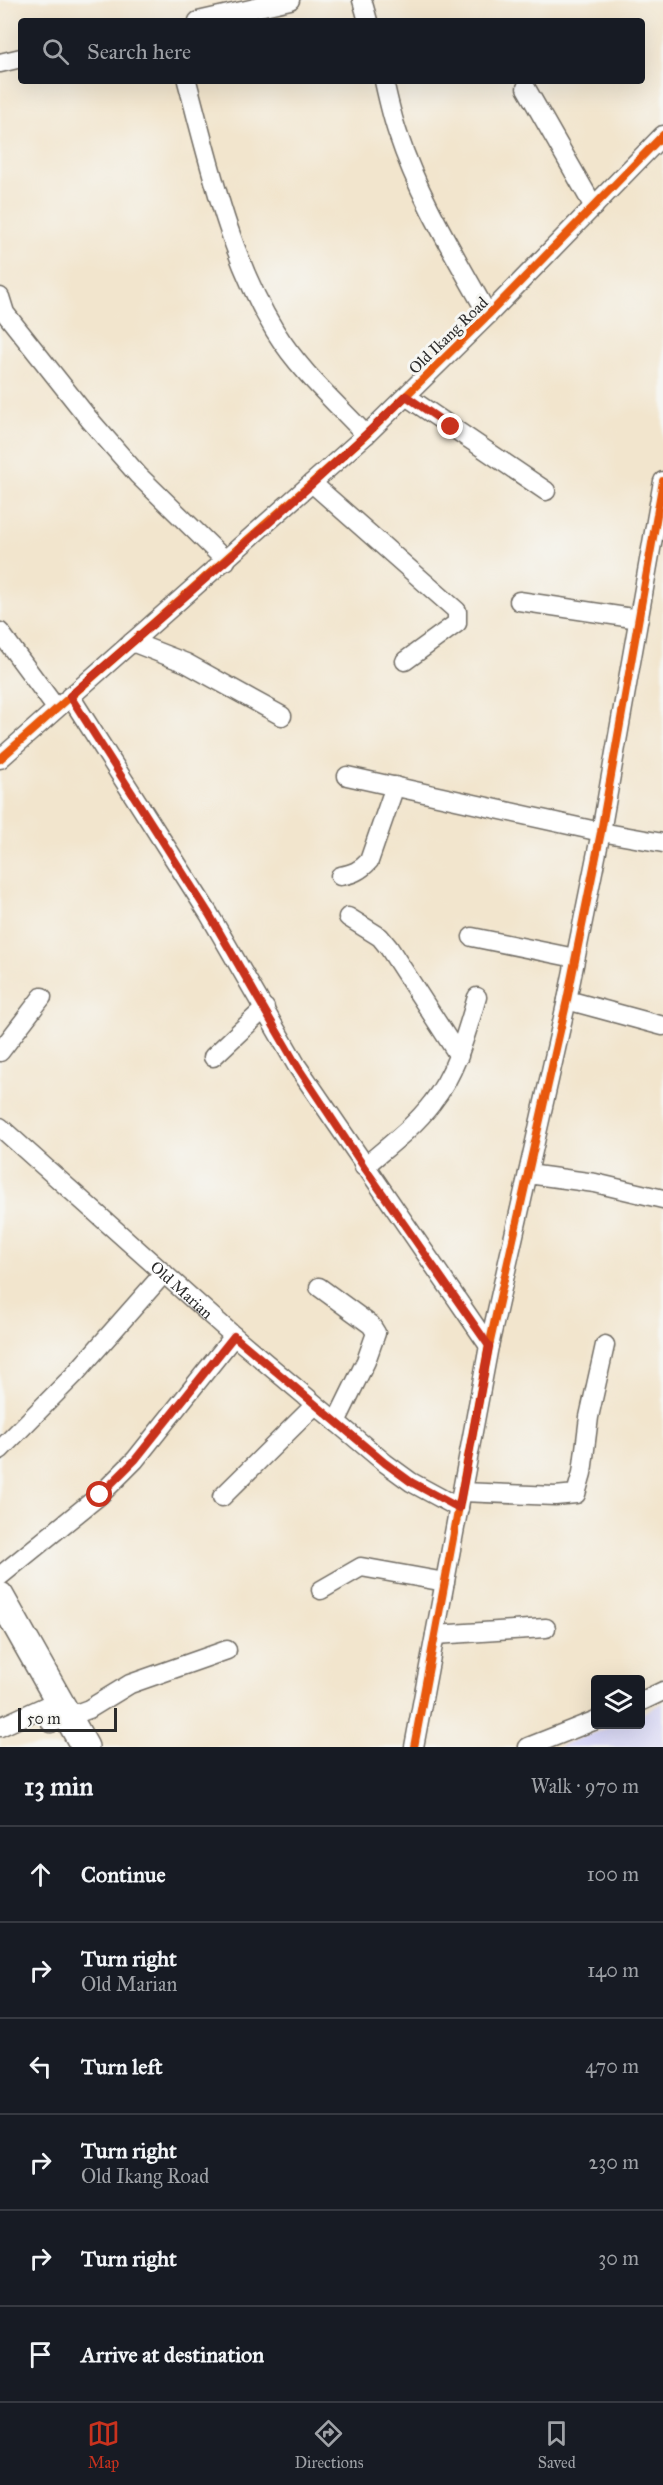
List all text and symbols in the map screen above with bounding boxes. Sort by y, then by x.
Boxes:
search box [18,18,645,84]
icon: search [39,35,72,68]
text: Search here [87,38,191,65]
street label: Old Ikang Road [405,293,493,379]
route end [437,413,463,439]
street label: Old Marian [147,1257,217,1323]
route start [86,1481,112,1507]
map controls [591,1675,645,1729]
button: layers [591,1675,645,1729]
scale bar [18,1705,117,1732]
text: 50 m [27,1709,61,1728]
text: 13 min [24,1770,93,1802]
text: Walk · 970 m [531,1774,639,1798]
icon: ahead [24,1858,57,1891]
text: Continue [81,1861,166,1888]
text: 100 m [587,1862,639,1886]
text: Turn right [81,1945,177,1972]
icon: right [24,1954,57,1987]
text: 140 m [587,1958,639,1982]
text: Old Marian [81,1972,177,1996]
icon: left [24,2050,57,2083]
text: Turn left [81,2053,163,2080]
text: 470 m [585,2054,639,2078]
text: Turn right [81,2137,177,2164]
icon: right [24,2146,57,2179]
text: 230 m [588,2150,639,2174]
text: Old Ikang Road [81,2164,209,2188]
icon: right [24,2242,57,2275]
text: Turn right [81,2245,177,2272]
text: 30 m [598,2246,639,2270]
icon: arrive [24,2338,57,2371]
text: Arrive at destination [81,2341,264,2368]
tab: Map [87,2417,120,2472]
tab: Directions [294,2417,363,2472]
tab: Saved [538,2417,576,2472]

